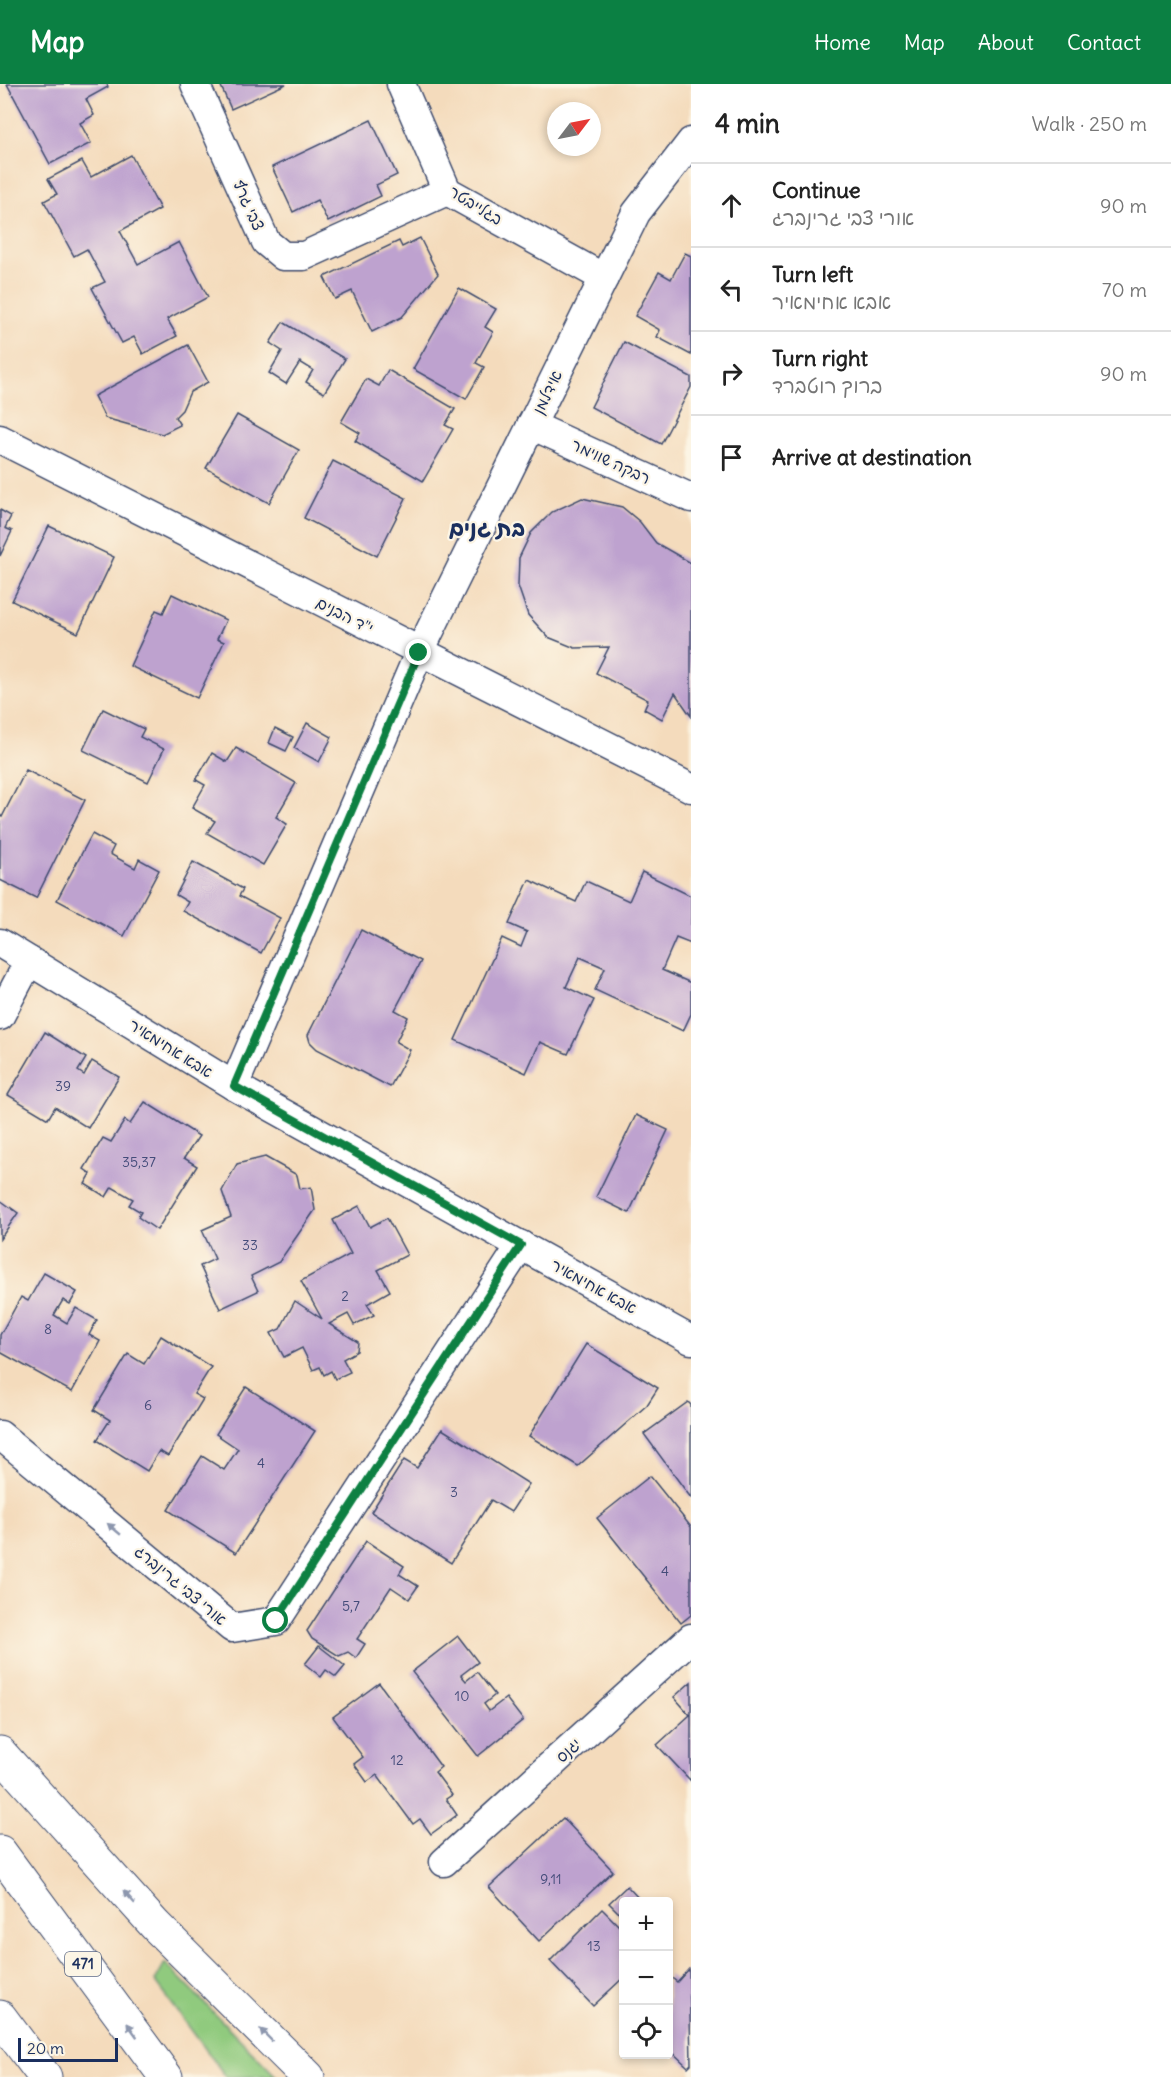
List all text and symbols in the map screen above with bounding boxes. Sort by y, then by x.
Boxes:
text: Map [30,24,84,60]
text: Home [814,29,871,56]
text: Map [904,29,945,56]
text: About [978,29,1034,56]
text: Contact [1067,29,1141,56]
north arrow [547,102,601,156]
text: 4 min [715,107,780,140]
text: Walk · 250 m [1032,111,1147,136]
text: Continue [772,176,861,204]
street label: צבי גרף [229,177,269,233]
street label: בגלייבטר [446,181,506,229]
icon: ahead [715,189,748,222]
text: 90 m [1100,193,1147,218]
text: אורי צבי גרינברג [772,205,914,230]
text: Turn left [772,260,853,288]
icon: left [715,273,748,306]
text: 70 m [1102,277,1147,302]
text: אבא אחימאיר [772,289,891,314]
text: Turn right [772,344,868,372]
icon: right [715,357,748,390]
text: 90 m [1100,361,1147,386]
street label: אידלמן [528,367,567,418]
text: ברוך רוטברד [772,373,882,398]
street label: רבקה שווימר [568,434,654,488]
icon: arrive [715,441,748,474]
text: Arrive at destination [772,443,972,471]
district label: בת גנים [449,514,525,542]
street label: י"ד הבנים [313,592,377,638]
route end [405,639,431,665]
street label: אבא אחימאיר [125,1014,217,1082]
house number: 39 [55,1077,71,1095]
house number: 35,37 [122,1153,156,1171]
house number: 33 [242,1236,258,1254]
street label: אבא אחימאיר [547,1254,641,1318]
house number: 2 [341,1287,349,1305]
house number: 8 [44,1320,52,1338]
house number: 6 [144,1396,152,1414]
house number: 4 [257,1454,265,1472]
house number: 3 [450,1483,458,1501]
one-way arrow [106,1523,122,1536]
street label: אורי צבי גרינברג [131,1541,231,1629]
house number: 4 [661,1562,669,1580]
house number: 5,7 [342,1597,360,1615]
route start [262,1607,288,1633]
house number: 10 [455,1687,469,1705]
street label: יגנס [551,1733,585,1767]
house number: 12 [390,1751,404,1769]
house number: 9,11 [540,1870,562,1888]
one-way arrow [123,1890,136,1905]
map controls [619,1897,673,2059]
button: + [619,1897,673,1951]
house number: 13 [587,1937,601,1955]
button: − [619,1951,673,2005]
road number: 471 [65,1952,101,1976]
button: locate [619,2005,673,2059]
one-way arrow [126,2022,138,2037]
one-way arrow [260,2029,274,2043]
scale bar [18,2035,118,2062]
text: 20 m [27,2038,64,2058]

